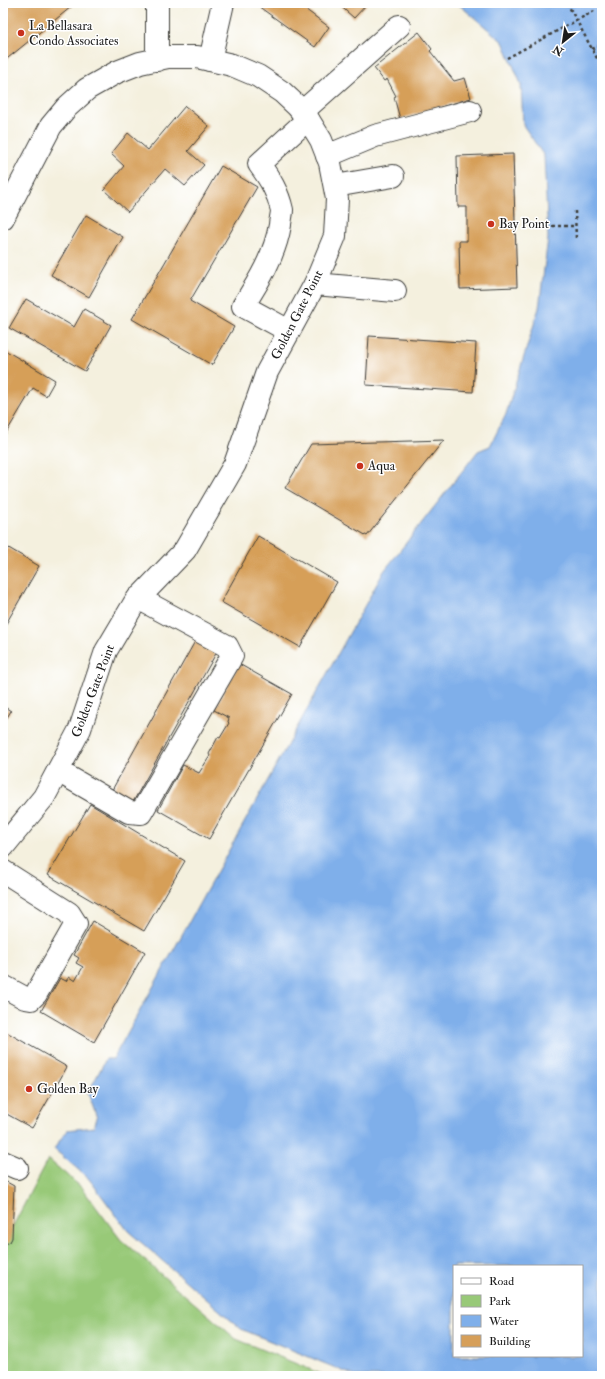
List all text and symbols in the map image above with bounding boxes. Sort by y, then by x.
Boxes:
place label: La Bellasara Condo Associates [29,18,119,49]
north arrow [543,22,583,62]
marker: La Bellasara Condo Associates [16,28,26,38]
text: N [550,42,567,59]
place label: Bay Point [499,216,549,233]
marker: Bay Point [486,219,496,229]
street label: Golden Gate Point [268,268,326,362]
place label: Aqua [367,458,396,474]
marker: Aqua [355,461,365,471]
street label: Golden Gate Point [68,642,118,740]
place label: Golden Bay [37,1081,98,1098]
marker: Golden Bay [24,1084,34,1094]
legend [453,1265,583,1357]
text: Road [489,1274,514,1289]
text: Park [489,1294,511,1309]
text: Water [488,1314,519,1329]
text: Building [489,1334,532,1349]

